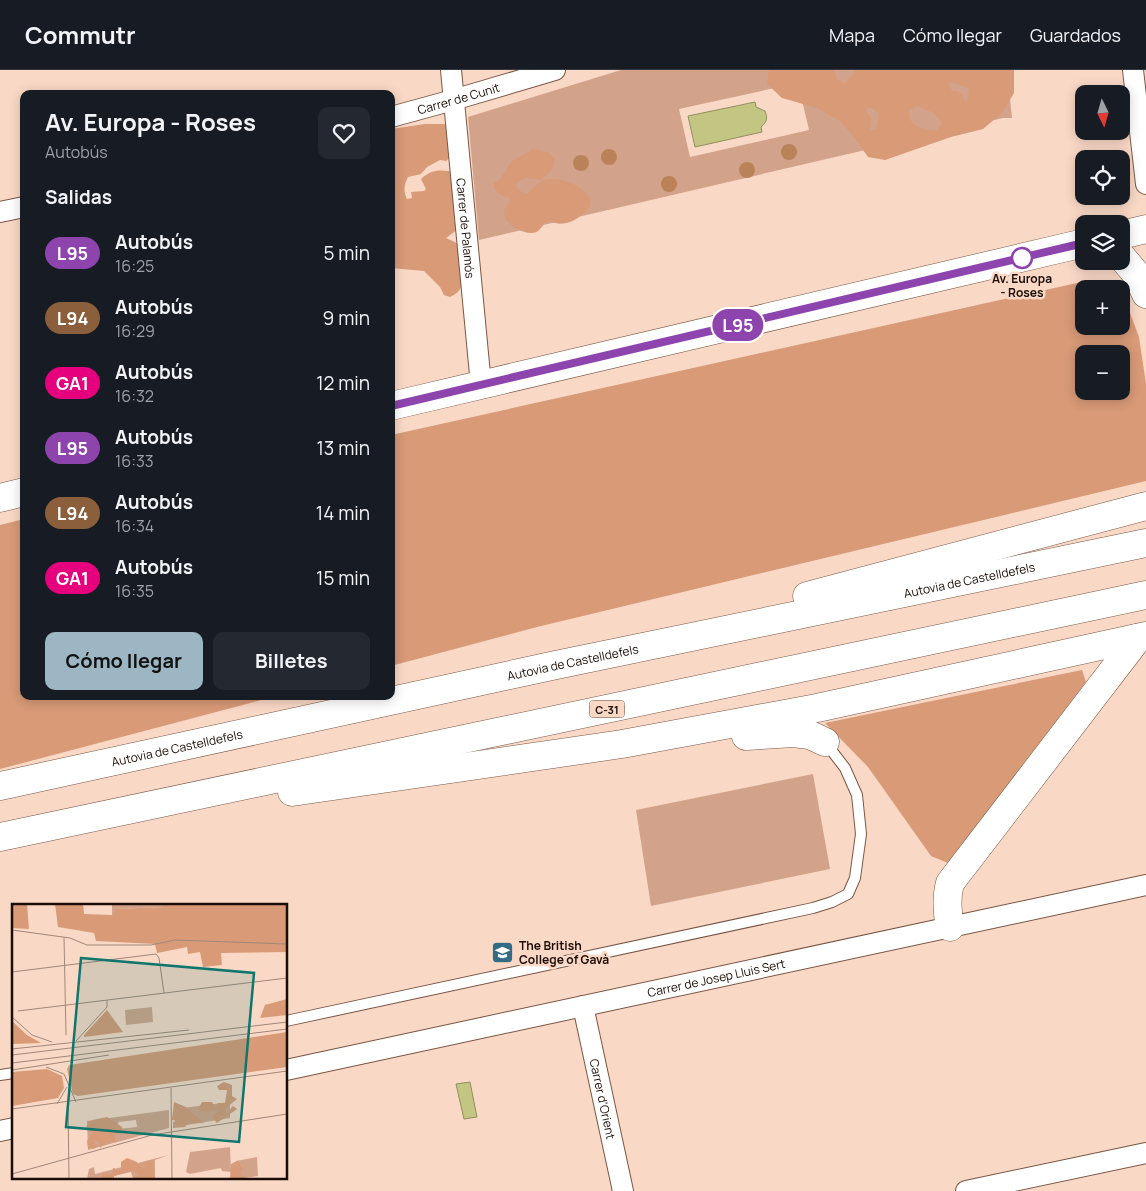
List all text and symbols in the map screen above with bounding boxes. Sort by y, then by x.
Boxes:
text: Commutr [25,18,136,51]
text: Mapa [829,23,875,47]
text: Cómo llegar [903,23,1002,47]
text: Guardados [1030,23,1121,47]
street label: Carrer de Cunit [415,78,502,118]
north arrow [1075,85,1130,140]
map controls [1075,85,1130,400]
text: Av. Europa - Roses [45,105,256,138]
button: heart [318,107,370,159]
text: Autobús [45,141,108,163]
button: locate [1075,150,1130,205]
street label: Carrer de Palamós [453,177,479,279]
text: Salidas [45,184,112,210]
button: layers [1075,215,1130,270]
text: Autobús [115,229,193,255]
text: 5 min [323,240,370,266]
text: L95 [57,241,88,265]
marker: Av. Europa - Roses [1011,247,1033,269]
text: 16:25 [115,255,154,277]
place label: Av. Europa - Roses [992,270,1052,301]
button: + [1075,280,1130,335]
text: Autobús [115,294,193,320]
text: 9 min [323,305,370,331]
text: L94 [57,306,88,330]
line badge: L95 [709,309,767,341]
text: L95 [722,313,754,337]
text: 16:29 [115,320,155,342]
button: − [1075,345,1130,400]
text: Autobús [115,359,193,385]
text: 12 min [316,370,370,396]
text: GA1 [56,371,89,395]
text: 16:32 [115,385,154,407]
text: Autobús [115,424,193,450]
text: 13 min [316,435,370,461]
text: L95 [57,436,88,460]
text: 16:33 [115,450,154,472]
text: Autobús [115,489,193,515]
text: 14 min [316,500,370,526]
text: L94 [57,501,88,525]
text: 16:34 [115,515,154,537]
text: Autobús [115,554,193,580]
street label: Autovia de Castelldefels [902,558,1036,601]
text: 15 min [316,565,370,591]
text: GA1 [56,566,89,590]
text: 16:35 [115,580,154,602]
button: Cómo llegar [45,632,203,690]
button: Billetes [213,632,370,690]
street label: Autovia de Castelldefels [505,640,640,684]
road number: C-31 [590,700,624,718]
street label: Autovia de Castelldefels [110,725,244,770]
inset map [12,904,288,1178]
place label: The British College of Gavà [519,937,609,968]
school or university icon: The British College of Gavà [491,940,515,964]
street label: Carrer de Josep Lluis Sert [646,954,787,1001]
street label: Carrer d'Orient [586,1057,620,1141]

